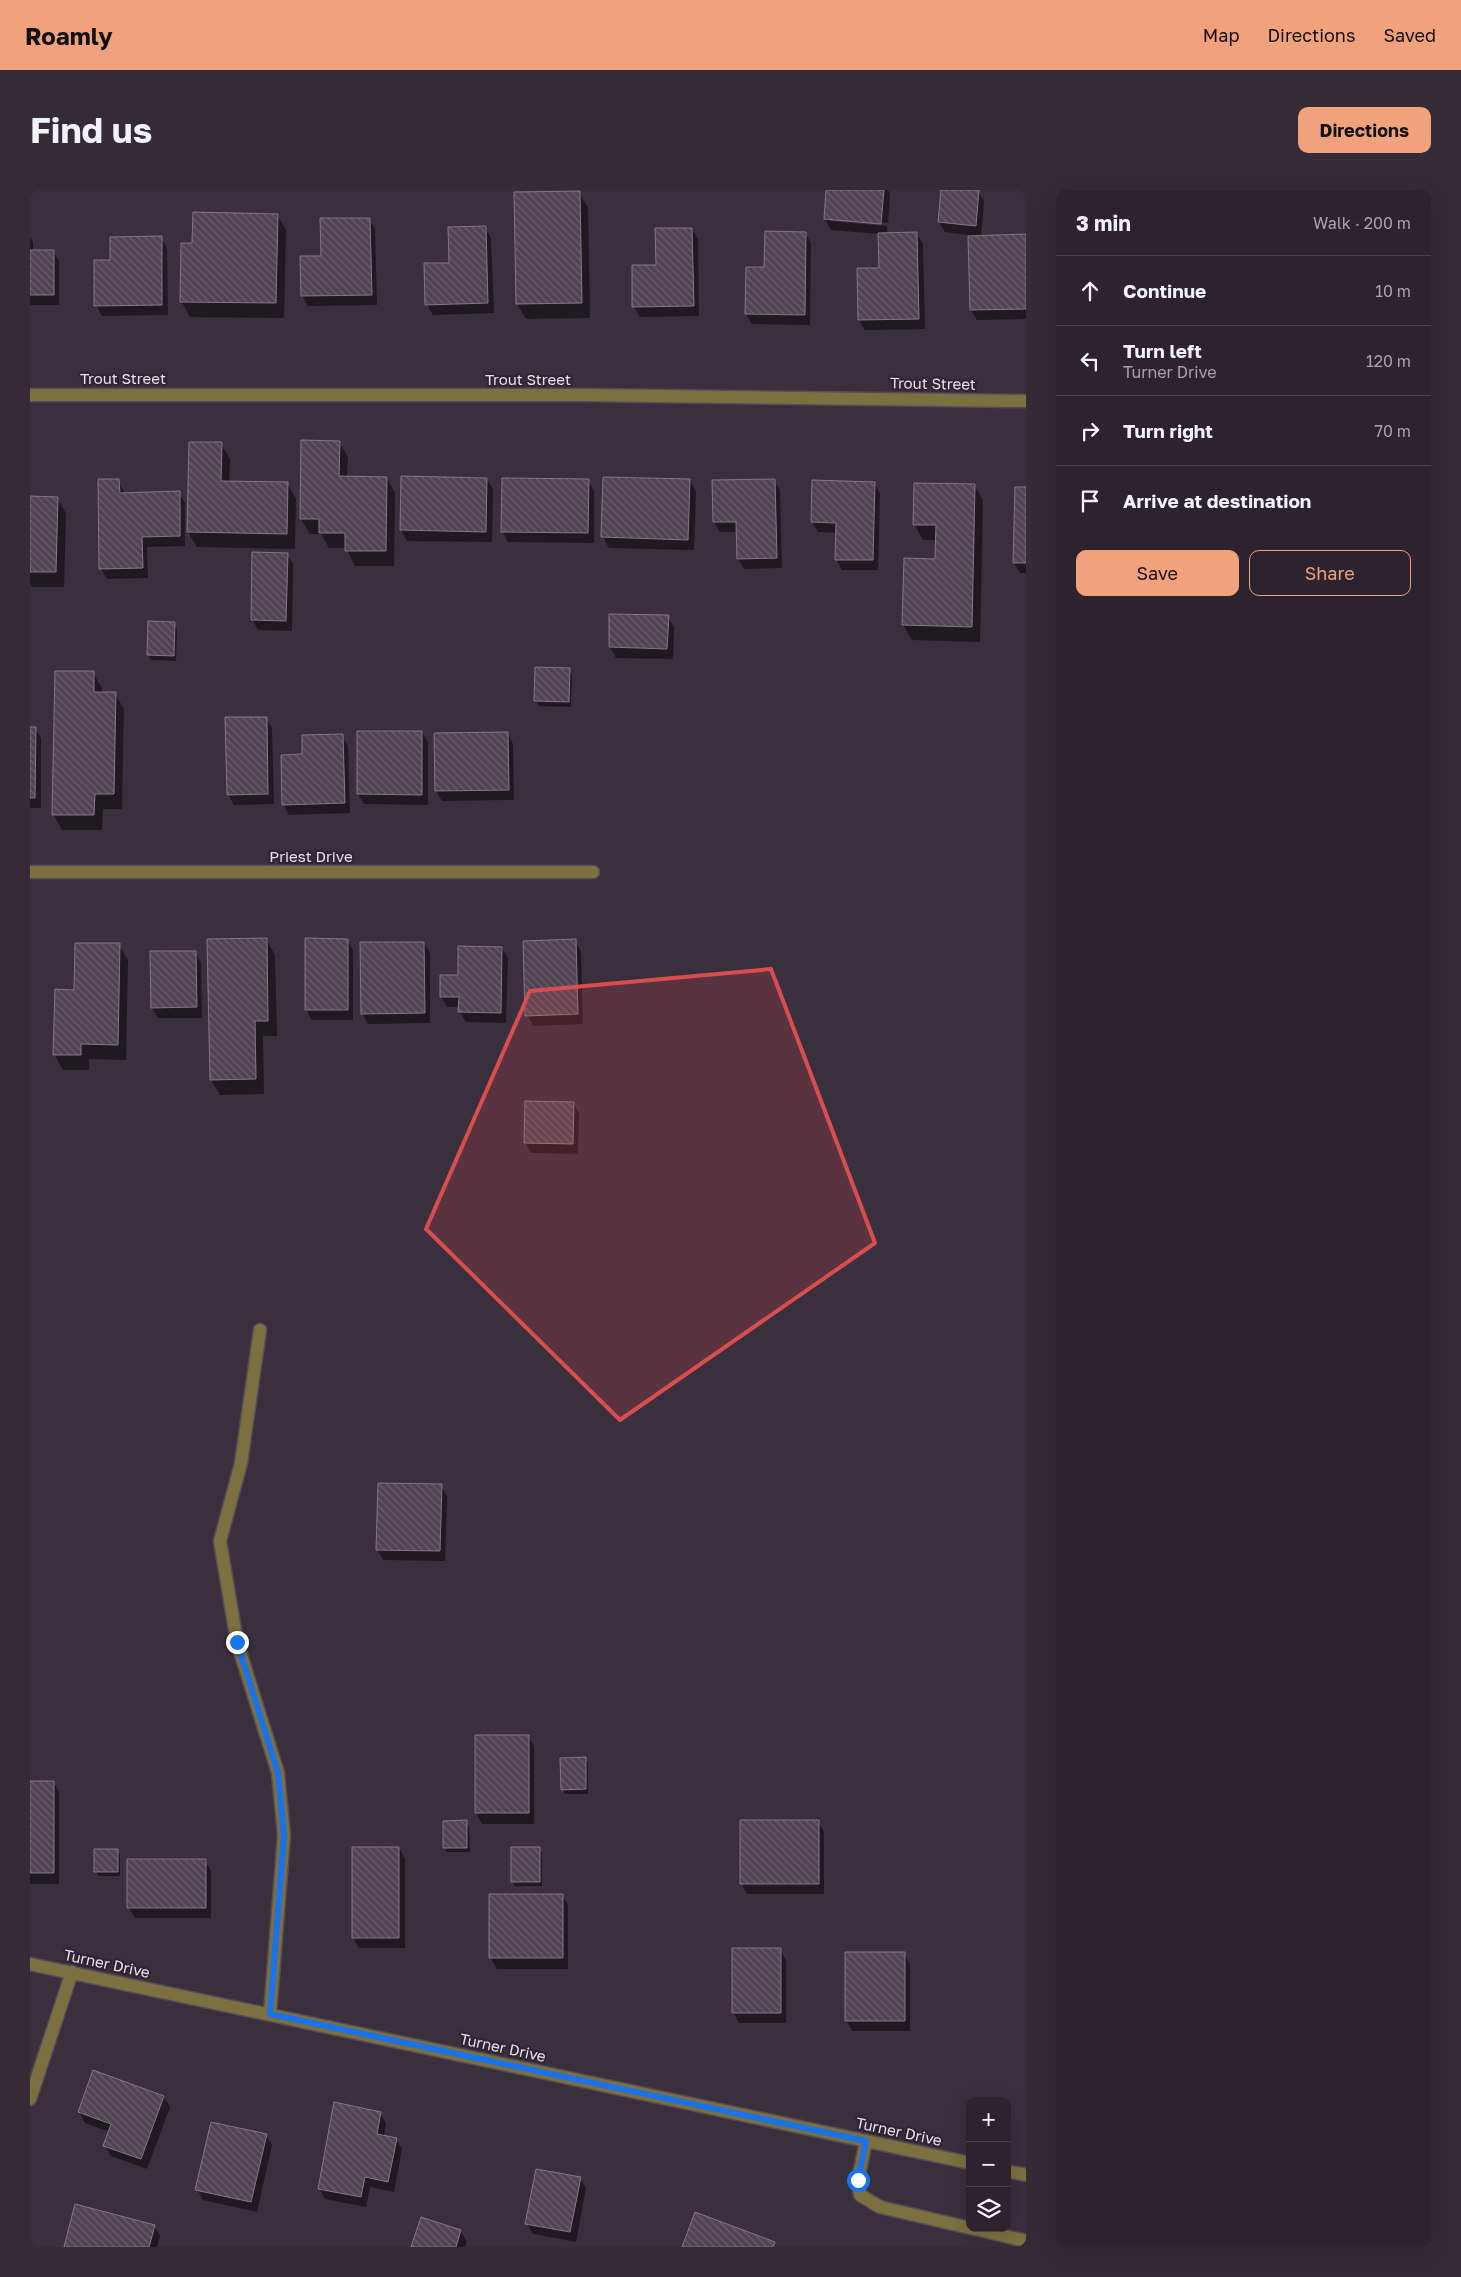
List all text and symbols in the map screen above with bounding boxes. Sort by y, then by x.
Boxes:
text: Roamly [25,21,113,50]
text: Map [1203,24,1239,46]
text: Directions [1267,24,1355,46]
text: Saved [1383,24,1436,46]
button: Directions [1298,107,1431,153]
text: Find us [30,109,152,151]
text: 3 min [1076,210,1131,236]
text: Walk · 200 m [1313,213,1411,233]
icon: ahead [1076,277,1104,305]
text: Continue [1123,279,1206,302]
text: 10 m [1375,281,1411,301]
text: Turn left [1123,339,1202,362]
icon: left [1076,347,1104,375]
text: 120 m [1366,351,1411,371]
text: Turner Drive [1123,362,1216,382]
street label: Trout Street [80,369,166,387]
street label: Trout Street [485,370,571,388]
street label: Trout Street [890,373,976,393]
icon: right [1076,417,1104,445]
text: Turn right [1123,419,1213,442]
text: 70 m [1374,421,1411,441]
icon: arrive [1076,487,1104,515]
text: Arrive at destination [1123,489,1311,512]
button: Save [1076,550,1239,596]
button: Share [1249,550,1411,596]
street label: Priest Drive [269,847,353,865]
route end [226,1631,249,1654]
street label: Turner Drive [62,1945,152,1981]
street label: Turner Drive [458,2029,548,2065]
map controls [966,2097,1011,2232]
button: + [966,2097,1011,2142]
street label: Turner Drive [854,2113,944,2149]
button: − [966,2142,1011,2187]
route start [847,2169,870,2192]
button: layers [966,2187,1011,2232]

